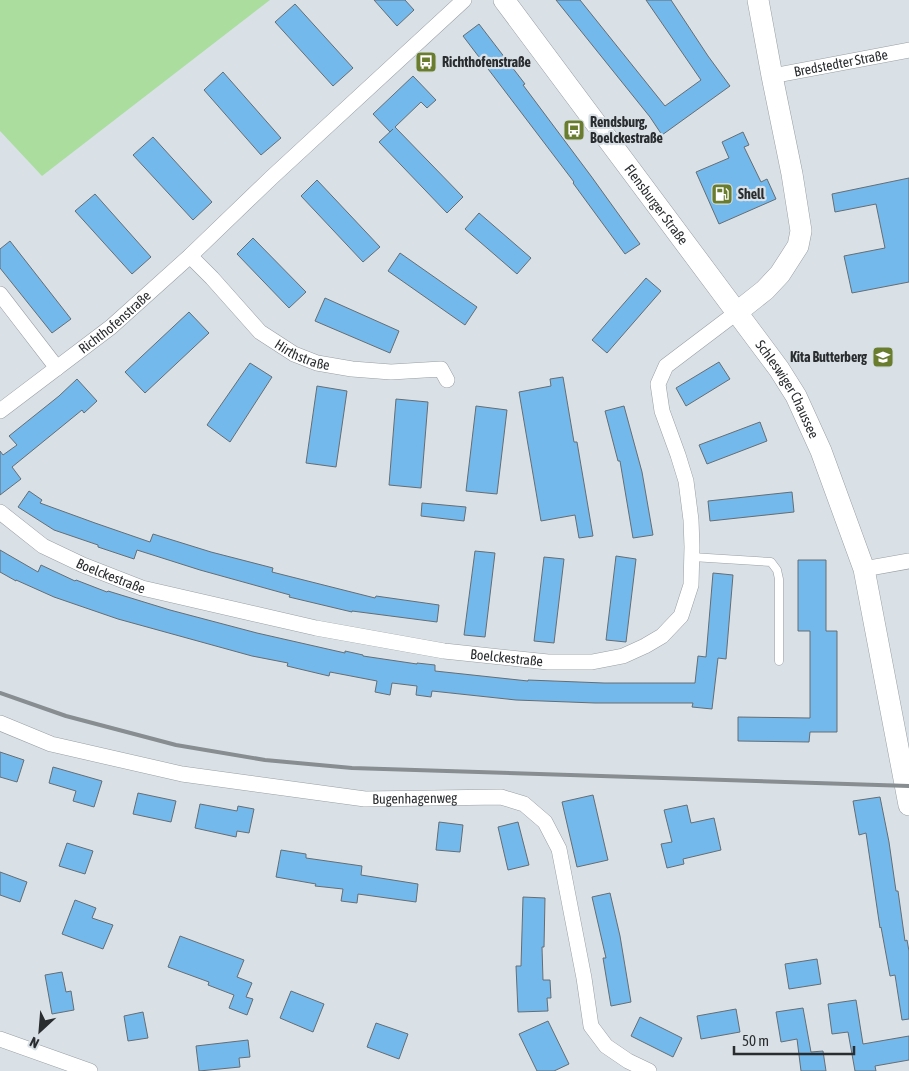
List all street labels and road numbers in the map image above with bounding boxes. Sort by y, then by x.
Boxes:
street label: Bredstedter Straße [793,46,889,80]
street label: Flensburger Straße [621,161,691,248]
street label: Richthofenstraße [75,287,154,357]
street label: Hirthstraße [272,336,331,373]
street label: Schleswiger Chaussee [752,337,822,441]
street label: Boelckestraße [74,555,148,597]
street label: Boelckestraße [470,646,544,669]
street label: Bugenhagenweg [372,790,457,807]

